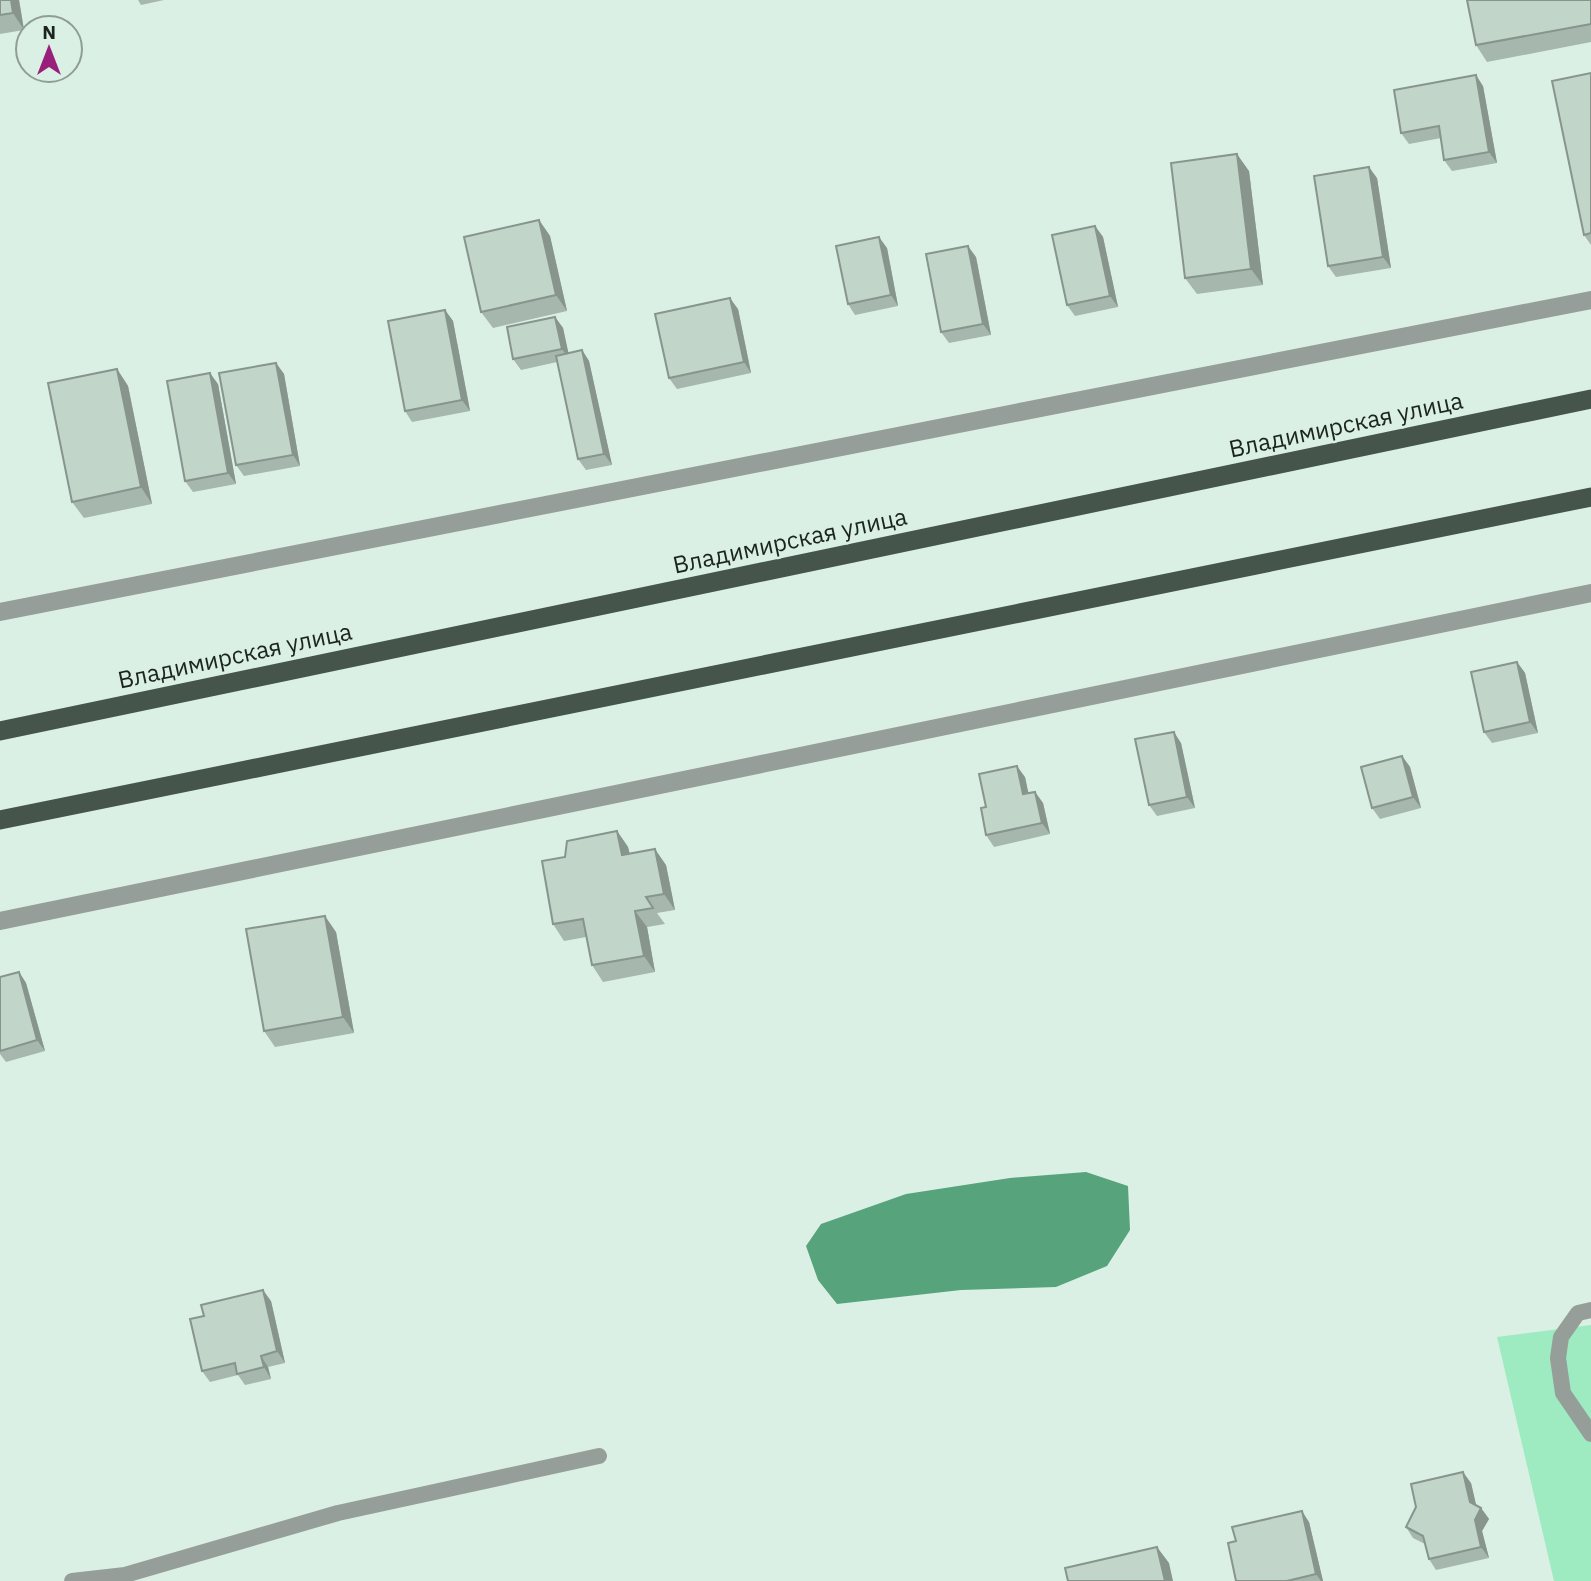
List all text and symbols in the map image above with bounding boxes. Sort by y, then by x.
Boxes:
north arrow [14,14,84,84]
text: N [42,20,56,44]
street label: Владимирская улица [1226,384,1466,464]
street label: Владимирская улица [670,500,910,580]
street label: Владимирская улица [115,615,355,695]

